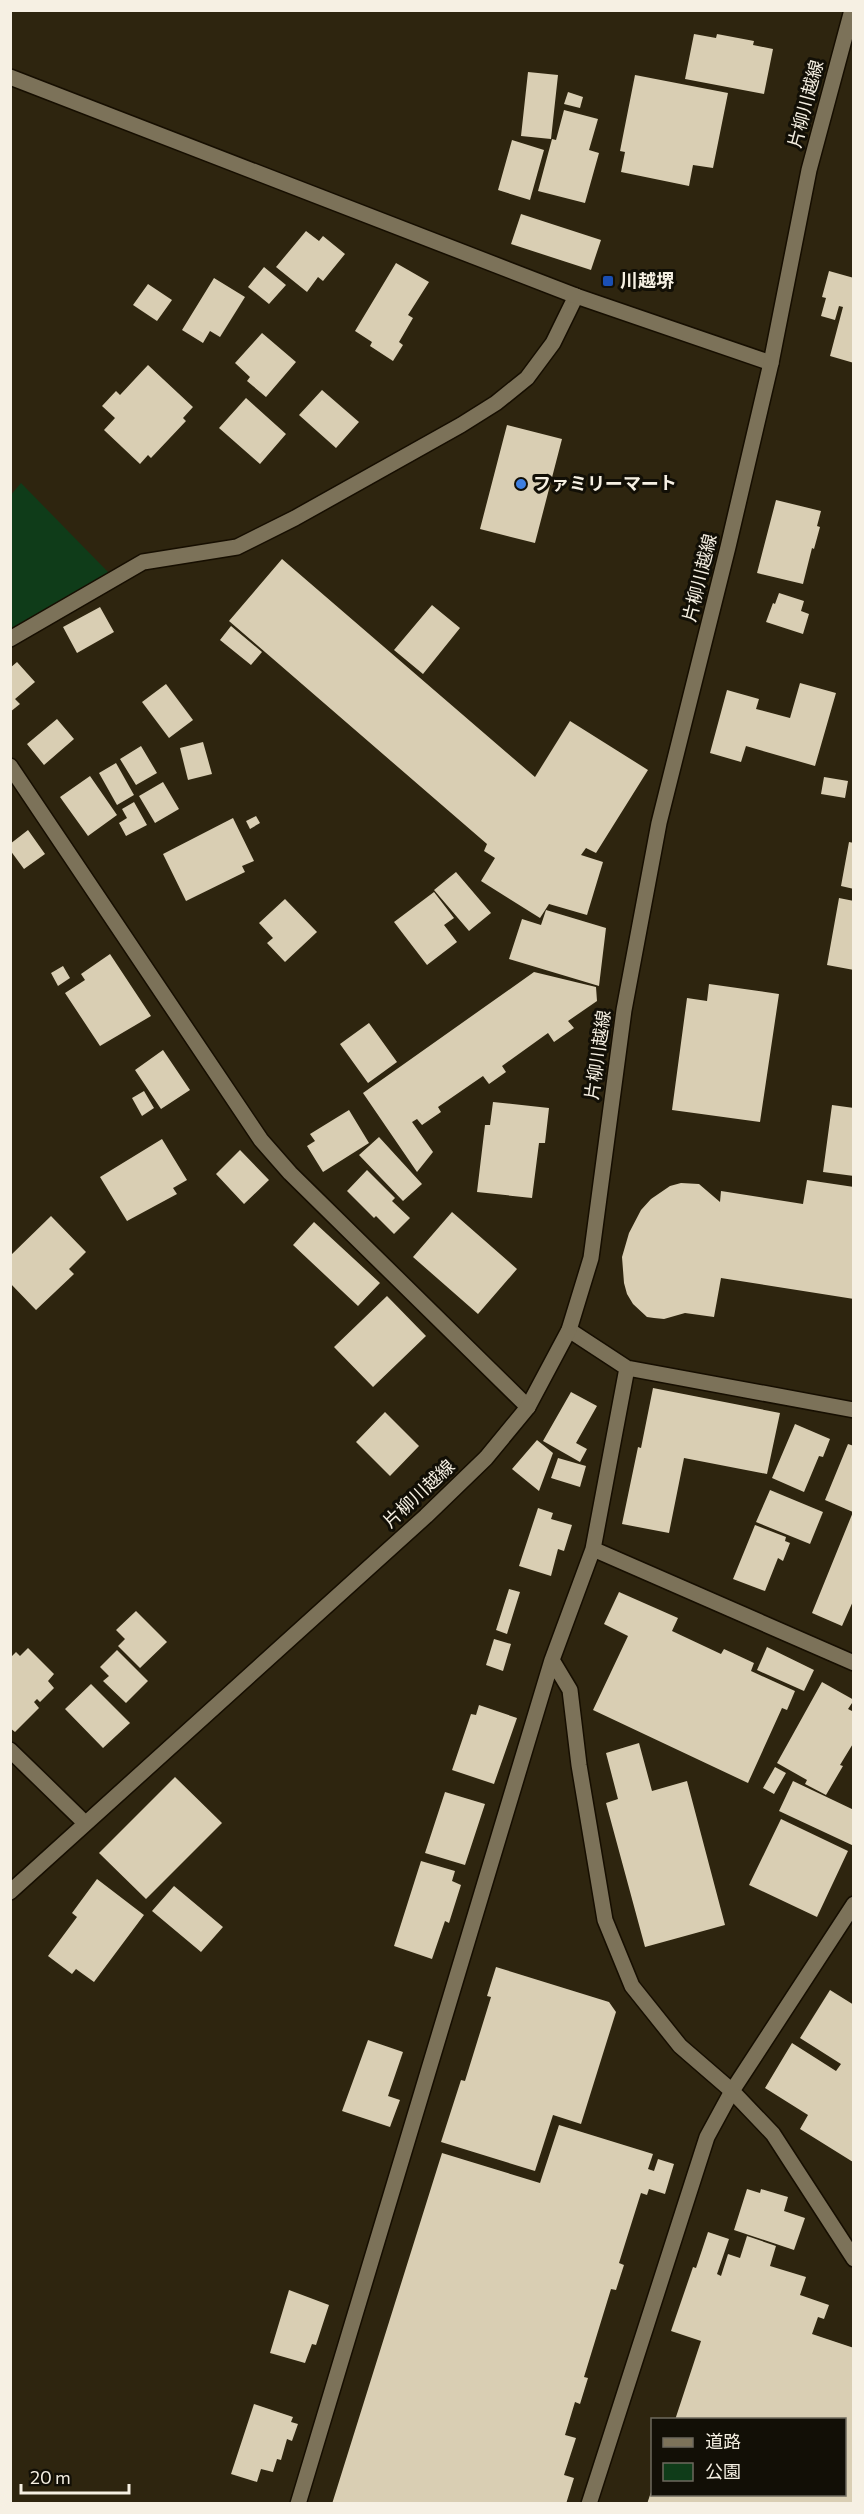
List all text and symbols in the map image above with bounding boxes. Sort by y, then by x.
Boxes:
street label: 片柳川越線 [783,57,827,150]
place label: 川越堺 [620,269,675,291]
marker: 川越堺 [601,274,615,288]
place label: ファミリーマート [533,472,677,494]
marker: ファミリーマート [514,477,528,491]
street label: 片柳川越線 [677,531,721,624]
street label: 片柳川越線 [580,1009,614,1101]
street label: 片柳川越線 [378,1455,459,1532]
legend [651,2418,846,2496]
text: 道路 [705,2430,741,2452]
scale bar [21,2457,129,2495]
text: 公園 [705,2460,741,2482]
text: 20 m [30,2466,71,2488]

